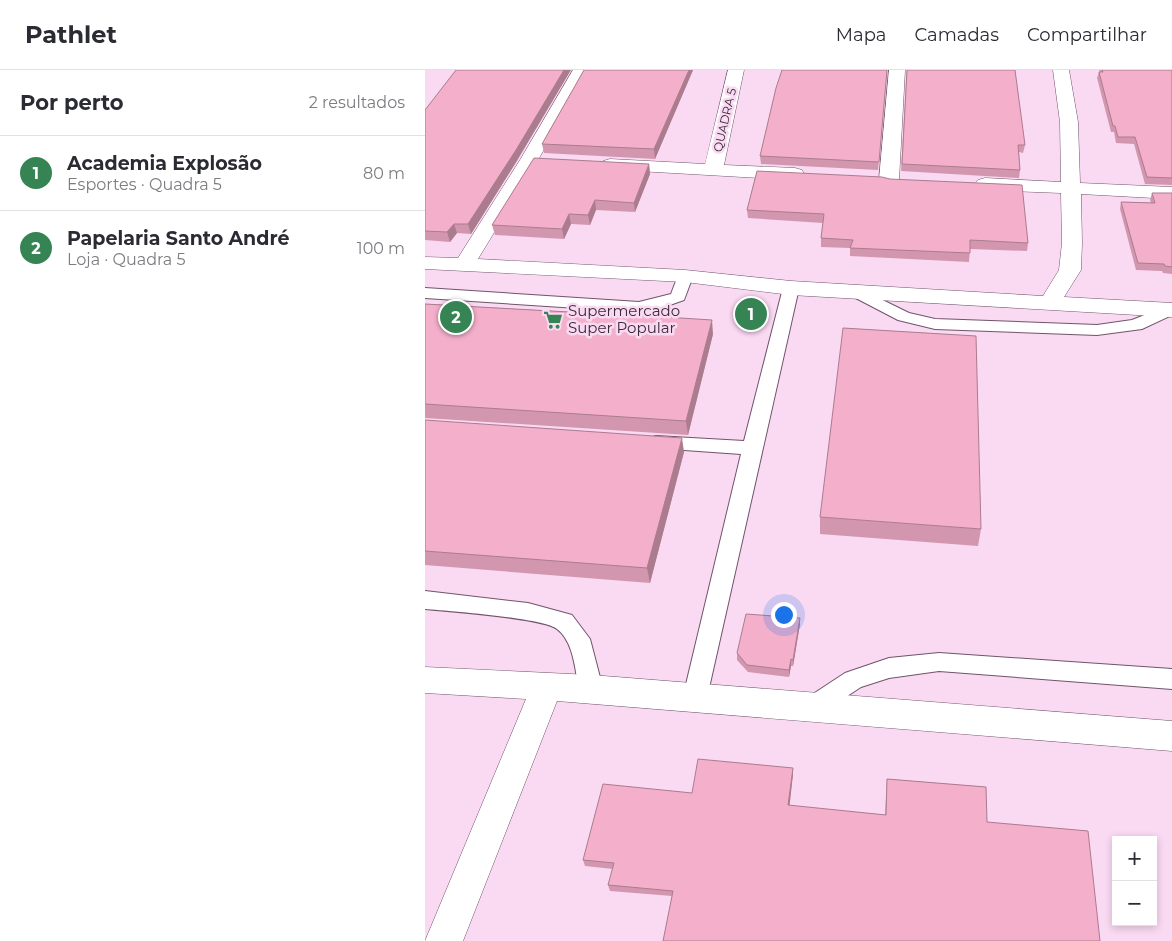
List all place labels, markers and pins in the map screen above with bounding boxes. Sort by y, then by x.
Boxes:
pin: 1 [735,295,767,333]
pin: 2 [440,298,472,336]
place label: Supermercado Super Popular [568,301,680,337]
supermarket icon: Supermercado Super Popular [542,309,564,331]

